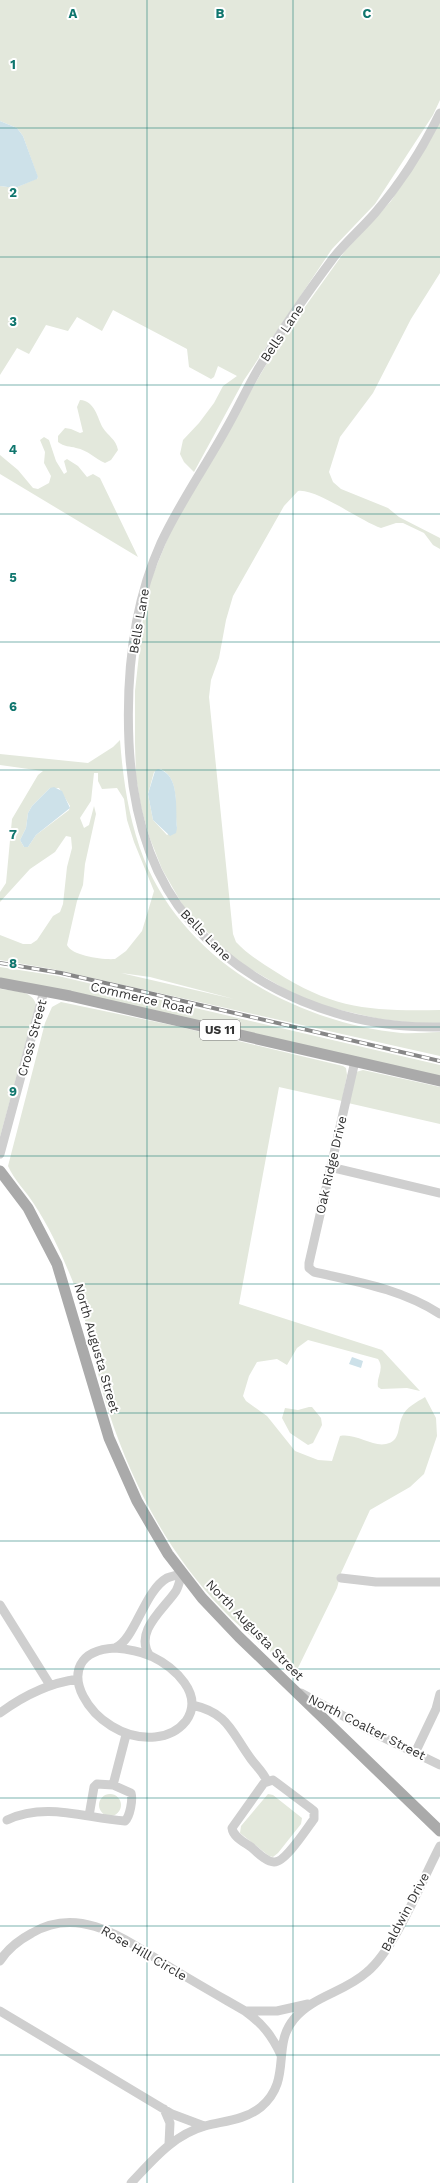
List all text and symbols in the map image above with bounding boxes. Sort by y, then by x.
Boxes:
text: A [69,6,78,21]
text: B [216,6,225,21]
text: C [363,6,372,21]
text: 1 [10,57,16,72]
text: 2 [9,185,17,200]
street label: Bells Lane [257,301,307,365]
text: 3 [9,314,17,329]
text: 4 [9,442,18,457]
text: 5 [9,570,17,585]
street label: Bells Lane [126,587,152,655]
text: 6 [9,699,17,714]
text: 7 [9,827,17,842]
street label: Bells Lane [178,906,234,964]
text: 8 [9,956,17,971]
street label: Commerce Road [89,979,195,1017]
street label: Cross Street [15,997,50,1078]
road number: US 11 [200,1020,240,1040]
text: 9 [9,1084,17,1099]
street label: Oak Ridge Drive [312,1115,350,1215]
street label: North Augusta Street [71,1282,123,1415]
street label: North Augusta Street [203,1577,307,1684]
street label: North Coalter Street [306,1691,429,1763]
street label: Baldwin Drive [378,1870,432,1954]
street label: Rose Hill Circle [99,1922,189,1984]

